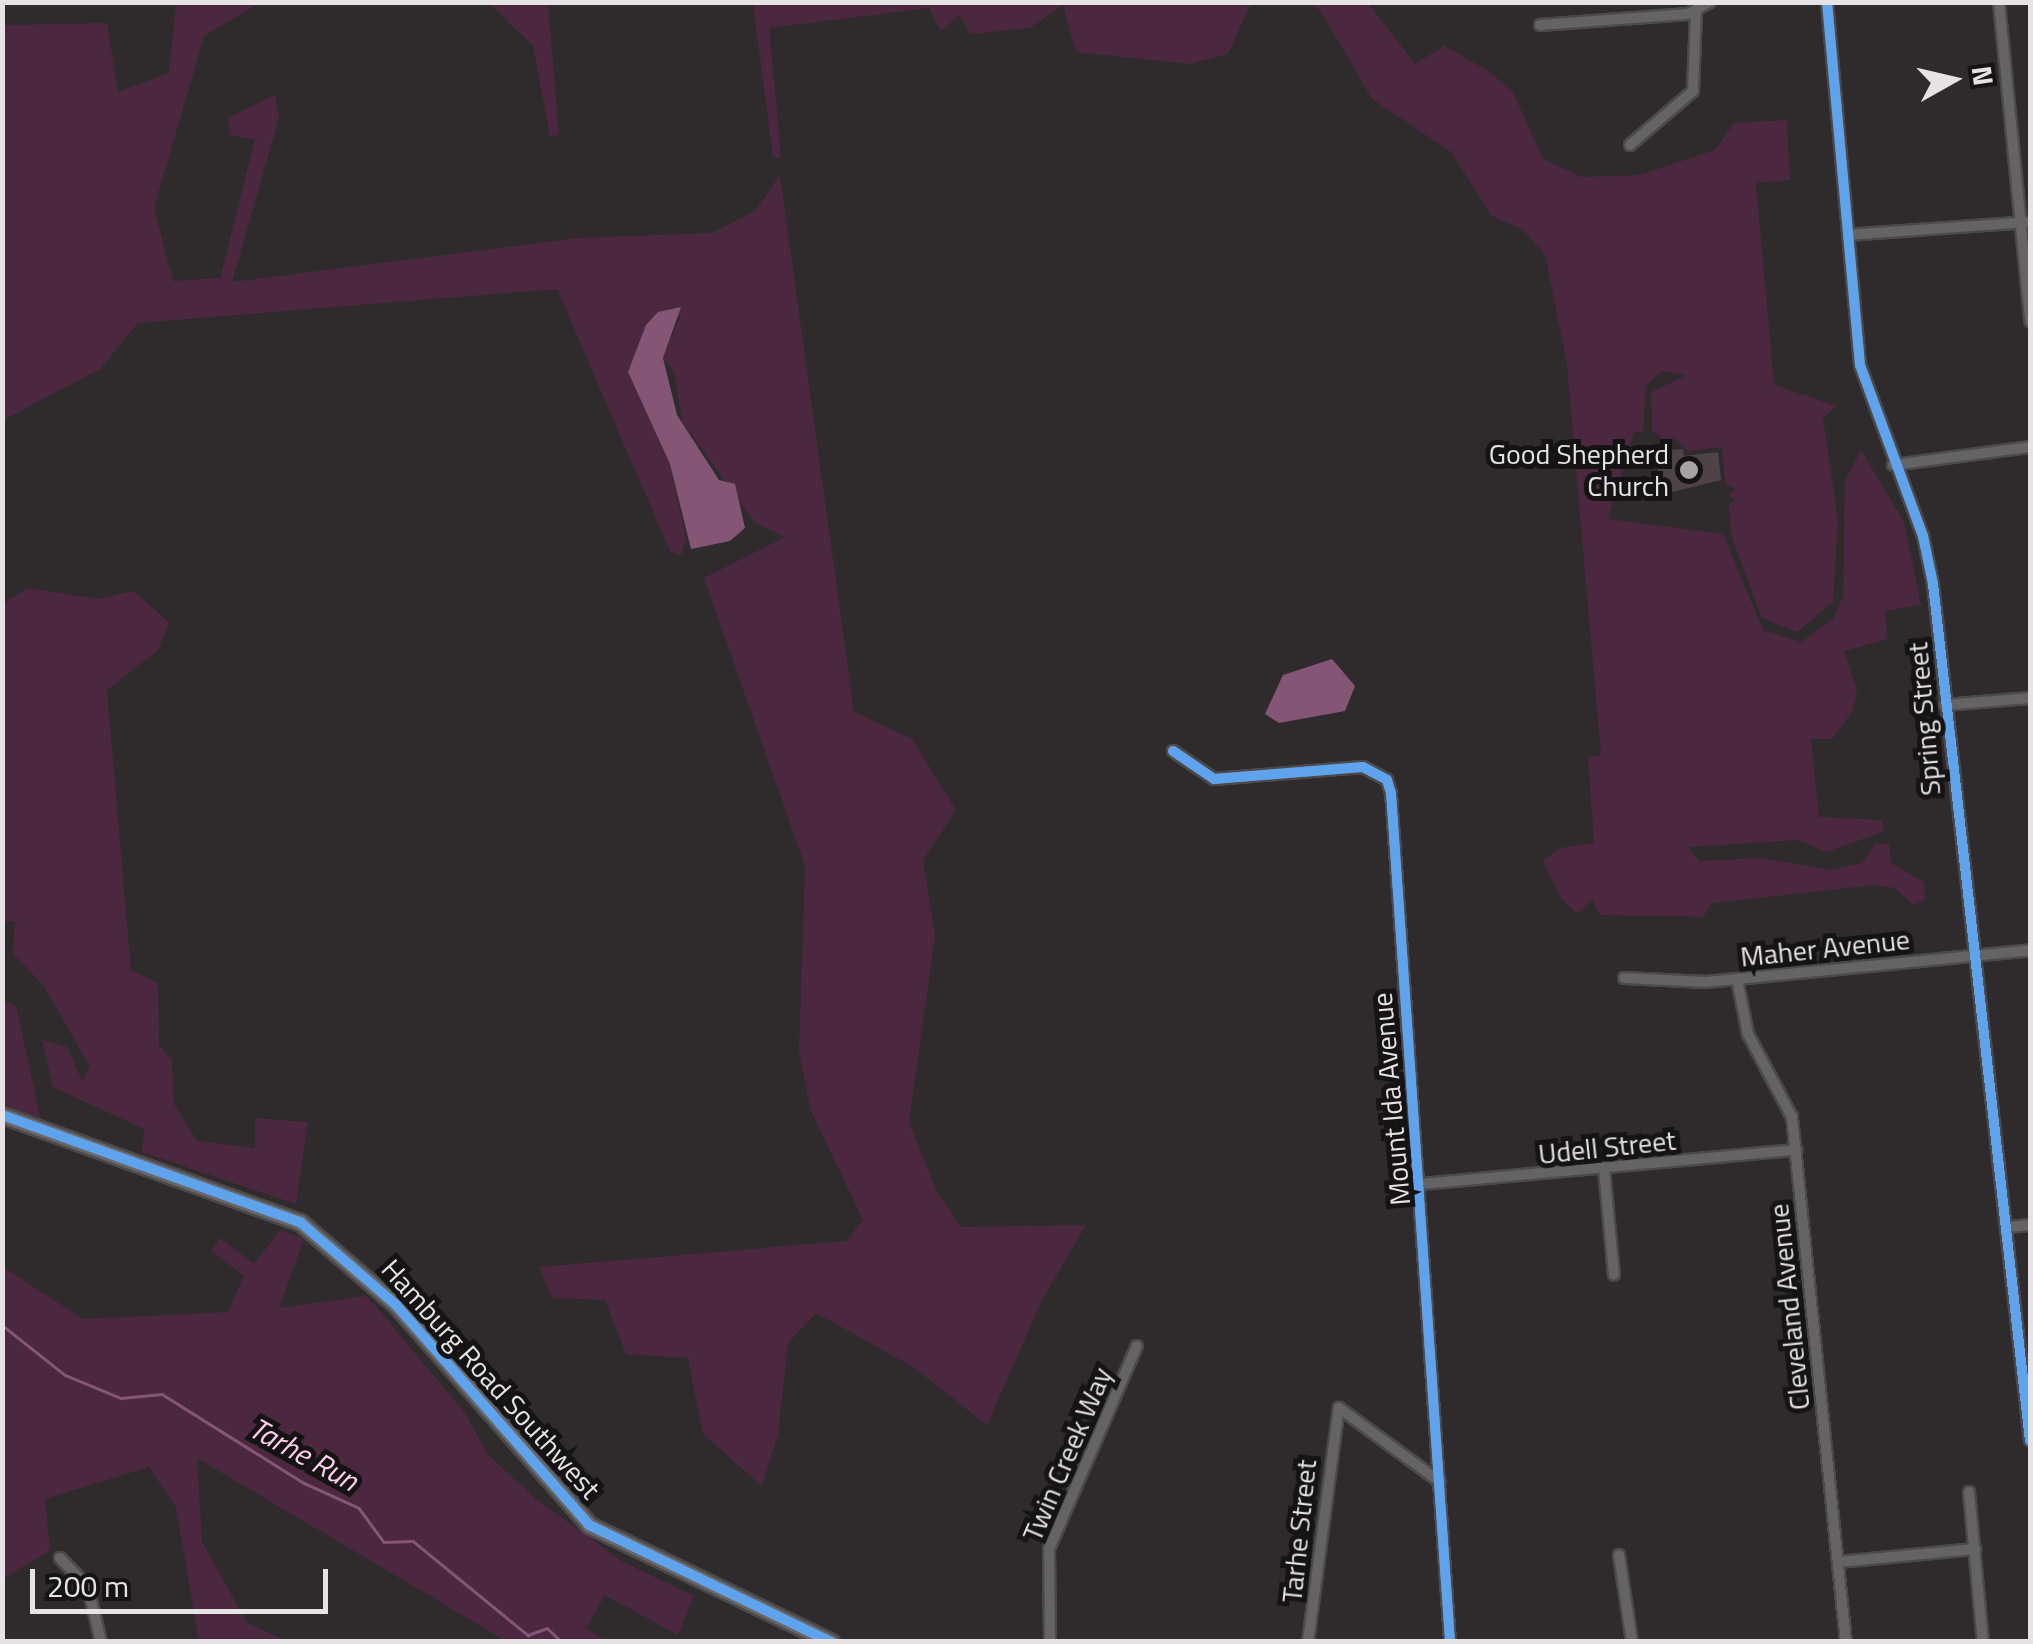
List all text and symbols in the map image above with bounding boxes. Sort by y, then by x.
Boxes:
north arrow [1903,30,2003,130]
text: N [1961,63,2006,88]
place label: Good Shepherd Church [1489,437,1669,503]
marker: Good Shepherd Church [1678,459,1700,481]
street label: Spring Street [1901,641,1947,797]
street label: Maher Avenue [1739,922,1911,974]
street label: Mount Ida Avenue [1365,991,1417,1207]
street label: Udell Street [1537,1123,1677,1171]
street label: Cleveland Avenue [1761,1202,1817,1412]
street label: Hamburg Road Southwest [375,1252,607,1506]
street label: Twin Creek Way [1015,1362,1119,1546]
water label: Tarhe Run [243,1410,365,1498]
street label: Tarhe Street [1275,1458,1323,1604]
scale bar [35,1549,332,1611]
text: 200 m [47,1563,129,1609]

